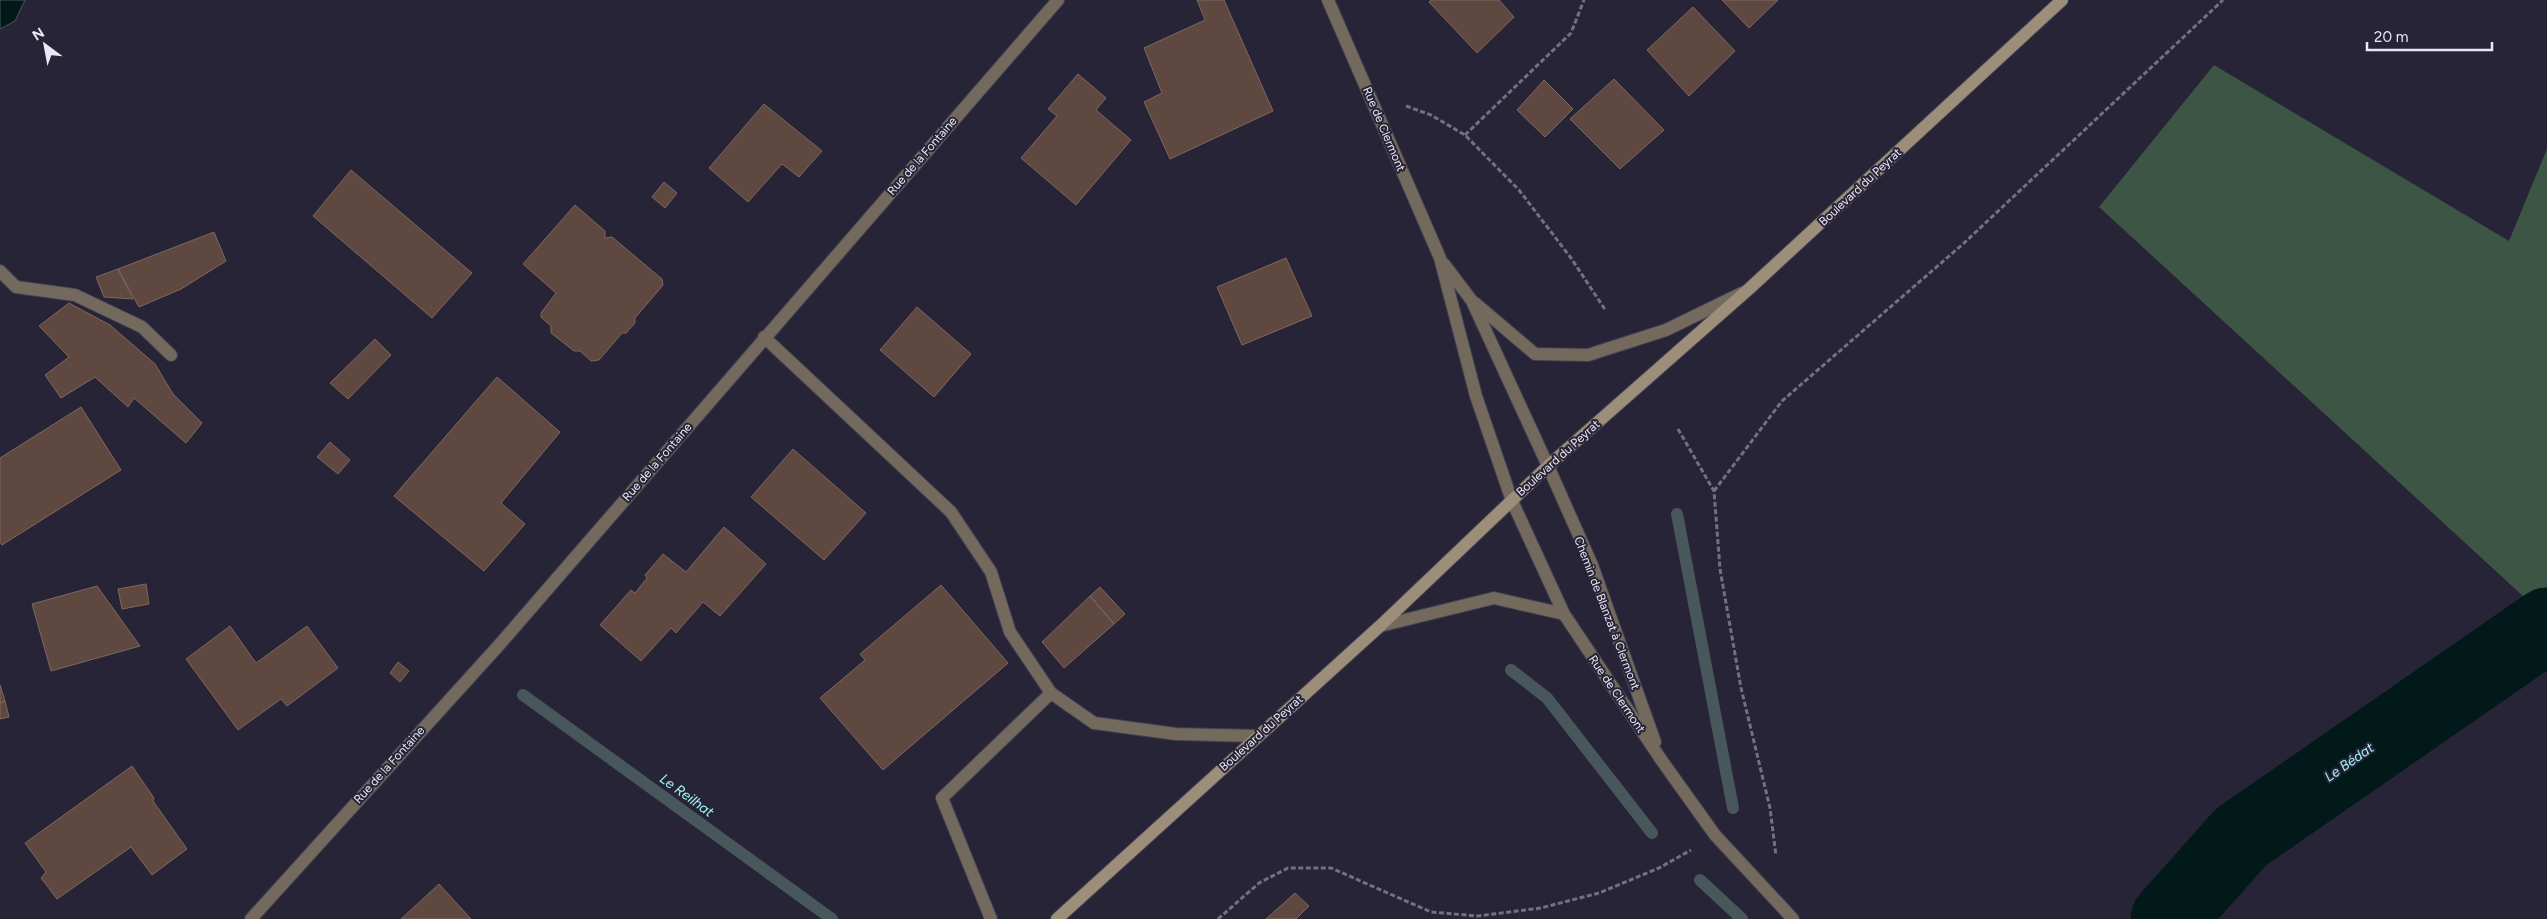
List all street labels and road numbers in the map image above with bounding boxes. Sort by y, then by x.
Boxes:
street label: Rue de Clermont [1360,85,1408,174]
street label: Rue de la Fontaine [884,114,960,198]
street label: Boulevard du Peyrat [1816,145,1904,229]
street label: Boulevard du Peyrat [1513,417,1603,499]
street label: Rue de la Fontaine [619,420,695,504]
street label: Chemin de Blanzat à Clermont [1571,535,1643,692]
street label: Rue de Clermont [1586,653,1648,736]
street label: Boulevard du Peyrat [1216,692,1306,774]
street label: Rue de la Fontaine [351,723,428,806]

